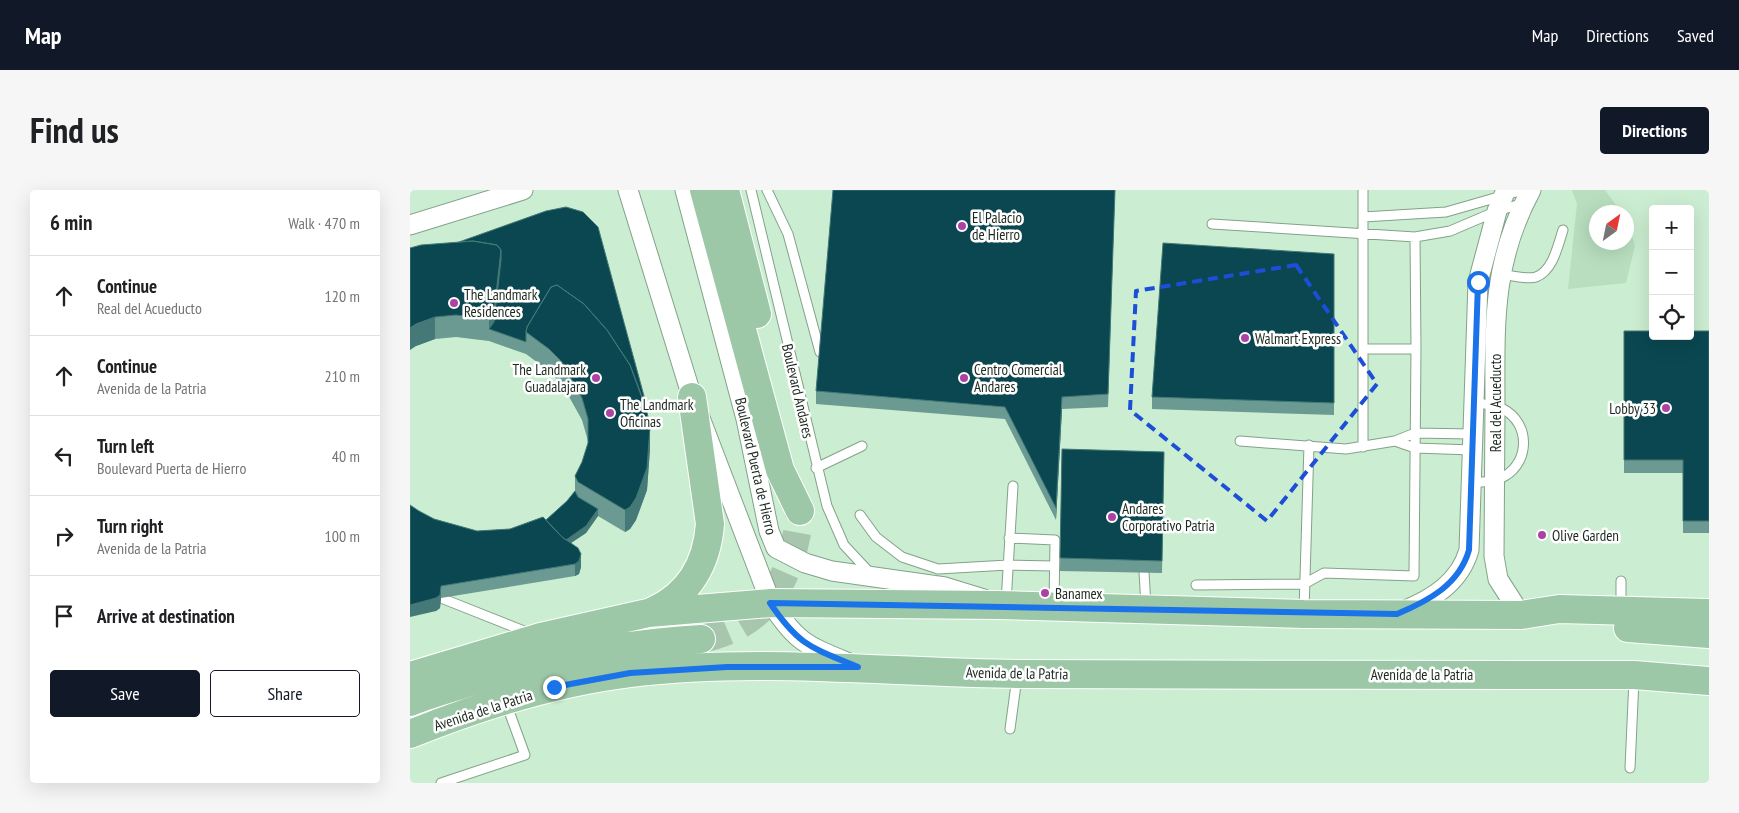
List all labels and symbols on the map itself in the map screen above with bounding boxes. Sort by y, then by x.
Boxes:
north arrow [1589,205,1634,250]
place label: El Palacio de Hierro [972,208,1022,244]
marker: El Palacio de Hierro [956,220,968,232]
route start [1467,271,1490,294]
place label: The Landmark Residences [464,285,538,321]
marker: The Landmark Residences [448,297,460,309]
place label: Walmart Express [1255,329,1341,348]
marker: Walmart Express [1239,332,1251,344]
street label: Boulevard Andares [778,342,818,440]
street label: Real del Acueducto [1486,354,1505,452]
place label: The Landmark Guadalajara [513,360,586,396]
place label: Centro Comercial Andares [974,360,1063,396]
marker: The Landmark Guadalajara [590,372,602,384]
marker: Centro Comercial Andares [958,372,970,384]
place label: The Landmark Oficinas [620,395,694,431]
street label: Boulevard Puerta de Hierro [731,396,781,536]
place label: Lobby 33 [1609,399,1656,418]
marker: Lobby 33 [1660,402,1672,414]
marker: The Landmark Oficinas [604,407,616,419]
place label: Andares Corporativo Patria [1122,499,1215,535]
marker: Andares Corporativo Patria [1106,511,1118,523]
place label: Olive Garden [1552,526,1619,545]
marker: Olive Garden [1536,529,1548,541]
place label: Banamex [1055,584,1103,603]
marker: Banamex [1039,587,1051,599]
street label: Avenida de la Patria [966,663,1068,683]
street label: Avenida de la Patria [1371,665,1473,684]
route end [543,676,566,699]
street label: Avenida de la Patria [431,685,535,735]

